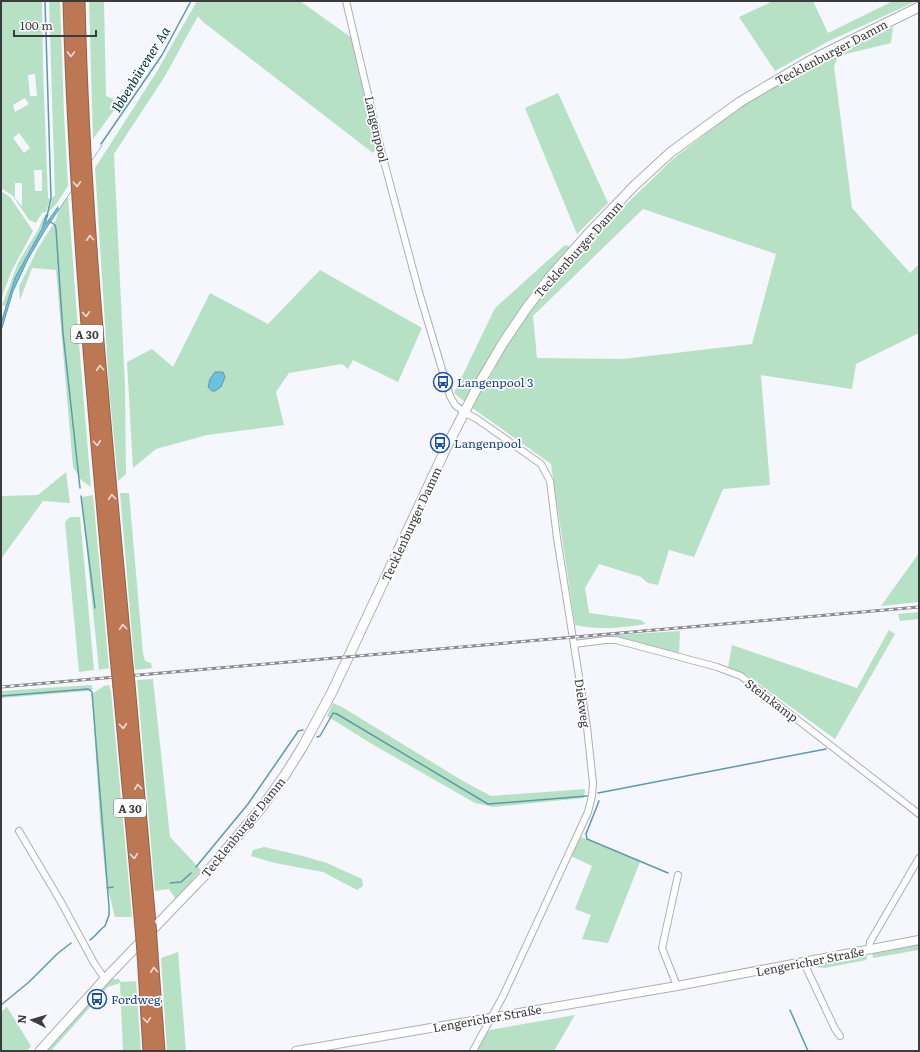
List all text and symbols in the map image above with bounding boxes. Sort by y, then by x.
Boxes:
scale bar [14,12,96,38]
street label: Tecklenburger Damm [772,15,891,89]
text: 100 m [20,16,53,34]
water label: Ibbenbürener Aa [106,22,174,116]
one-way arrow [66,51,75,57]
street label: Langenpool [361,94,393,164]
one-way arrow [72,181,81,187]
street label: Tecklenburger Damm [530,196,627,301]
one-way arrow [86,235,95,241]
one-way arrow [81,311,90,317]
road number: A 30 [71,325,103,343]
one-way arrow [95,365,104,371]
bus stop icon: Langenpool 3 [432,371,454,393]
place label: Langenpool 3 [457,373,534,391]
bus stop icon: Langenpool [429,432,451,454]
place label: Langenpool [454,434,522,452]
one-way arrow [92,440,101,446]
street label: Tecklenburger Damm [376,463,446,584]
one-way arrow [107,494,116,500]
one-way arrow [119,624,128,630]
street label: Steinkamp [742,674,802,726]
street label: Diekweg [571,677,595,729]
one-way arrow [118,723,127,729]
street label: Tecklenburger Damm [197,773,290,881]
one-way arrow [134,784,143,790]
road number: A 30 [114,799,146,817]
one-way arrow [130,853,139,859]
street label: Lengericher Straße [754,942,866,980]
one-way arrow [149,967,158,973]
bus stop icon: Fordweg [86,988,108,1010]
place label: Fordweg [111,990,161,1008]
north arrow [12,1000,52,1040]
street label: Lengericher Straße [431,1000,543,1036]
text: N [13,1014,29,1024]
one-way arrow [143,1017,152,1023]

